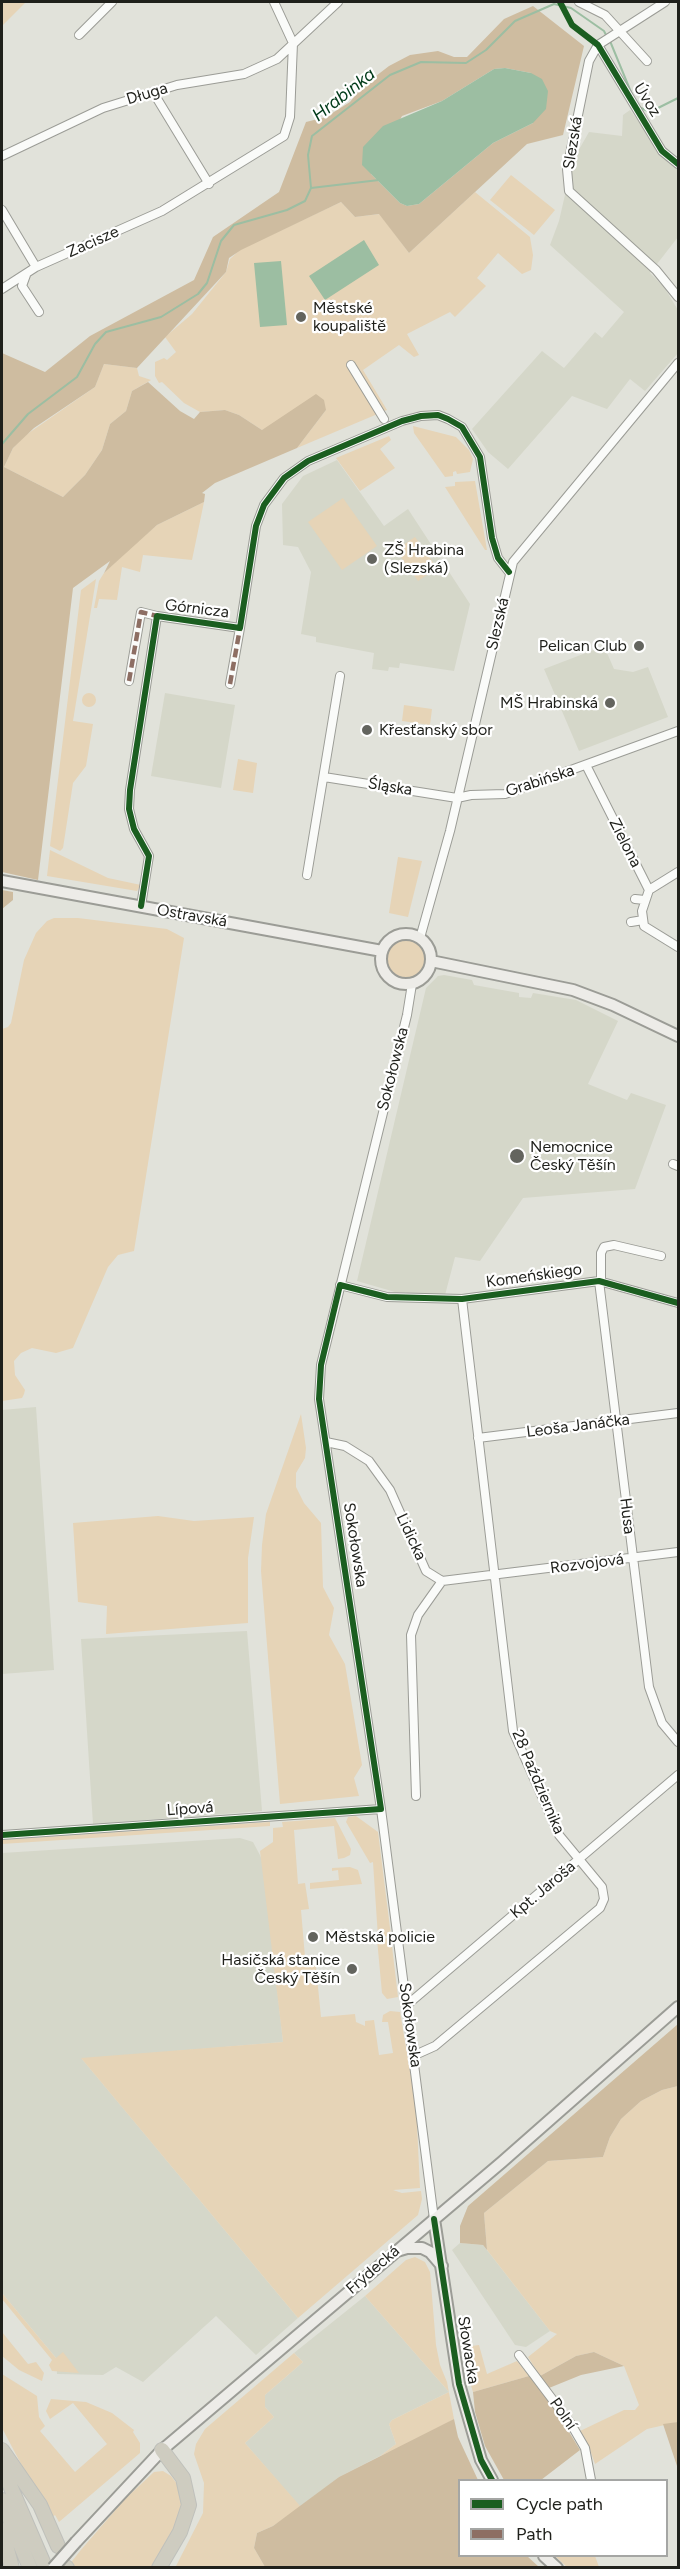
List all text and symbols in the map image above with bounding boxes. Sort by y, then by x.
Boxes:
water label: Hrabinka [308,64,380,126]
street label: Długa [124,79,170,109]
street label: Úvoz [629,79,665,121]
street label: Slezská [559,115,587,171]
street label: Zacisze [64,222,122,262]
place label: Městské koupaliště [313,298,386,336]
marker: Městské koupaliště [294,310,308,324]
place label: ZŠ Hrabina (Slezská) [384,540,464,578]
marker: ZŠ Hrabina (Slezská) [365,552,379,566]
street label: Górnicza [164,596,230,622]
street label: Slezská [483,596,513,652]
place label: Pelican Club [539,636,627,656]
marker: Pelican Club [632,639,646,653]
place label: MŠ Hrabinská [500,693,598,713]
marker: MŠ Hrabinská [603,696,617,710]
place label: Křesťanský sbor [379,720,493,740]
marker: Křesťanský sbor [360,723,374,737]
street label: Grabińska [503,761,577,801]
street label: Śląska [366,774,414,800]
street label: Zielona [605,815,645,871]
street label: Ostravská [155,900,229,932]
street label: Sokołowska [373,1025,413,1113]
place label: Nemocnice Český Těšín [530,1137,616,1175]
marker: Nemocnice Český Těšín [508,1147,526,1165]
street label: Komeńskiego [485,1260,583,1292]
street label: Leoša Janáčka [525,1410,631,1442]
street label: Husa [615,1497,639,1535]
street label: Sokołowska [339,1501,371,1589]
street label: Lidicka [392,1511,430,1563]
street label: Rozvojová [549,1550,625,1578]
street label: 28 Października [507,1727,569,1837]
street label: Lípová [166,1798,214,1820]
street label: Kpt. Jaroša [506,1857,580,1923]
place label: Městská policie [325,1927,435,1947]
marker: Městská policie [306,1930,320,1944]
place label: Hasičská stanice Český Těšín [221,1950,340,1988]
marker: Hasičská stanice Český Těšín [345,1962,359,1976]
street label: Sokołowska [395,1981,425,2069]
street label: Frýdecká [342,2242,404,2298]
street label: Słowacka [453,2315,483,2385]
street label: Polní [545,2394,581,2434]
legend [458,2479,668,2557]
text: Cycle path [516,2493,603,2515]
text: Path [516,2523,552,2545]

